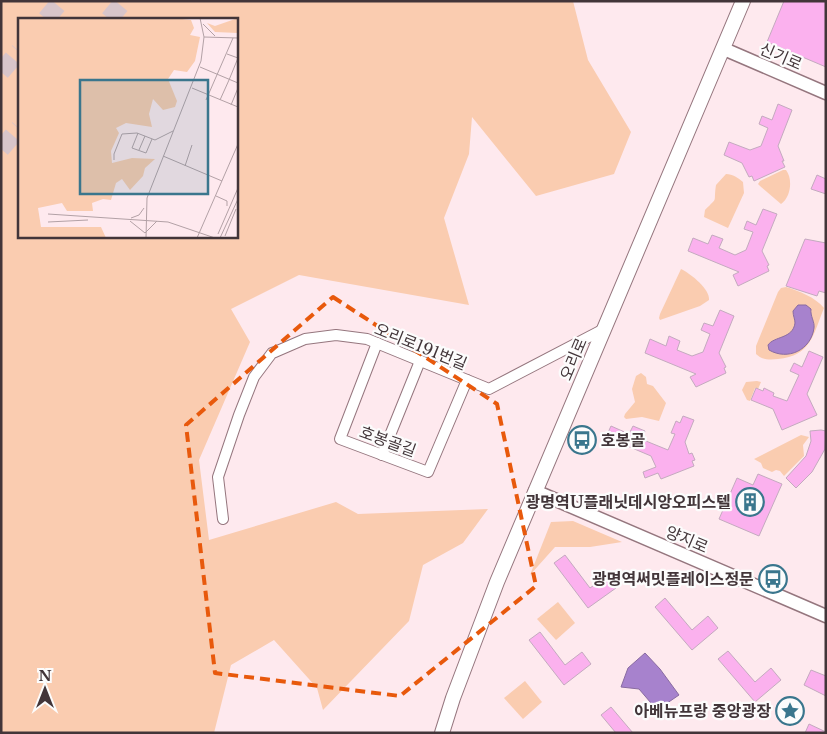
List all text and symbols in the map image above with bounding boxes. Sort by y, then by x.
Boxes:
inset map [18,18,238,238]
street label: 신기로 [757,38,805,74]
street label: 오리로191번길 [372,318,470,374]
street label: 오리로 [555,335,591,383]
street label: 호봉골길 [357,422,419,460]
bus stop icon: 호봉골 [567,425,597,455]
place label: 호봉골 [601,430,645,450]
building icon: 광명역U플래닛데시앙오피스텔 [735,487,765,517]
place label: 광명역U플래닛데시앙오피스텔 [526,492,731,512]
street label: 양지로 [663,521,711,557]
bus stop icon: 광명역써밋플레이스정문 [758,564,788,594]
place label: 광명역써밋플레이스정문 [592,569,754,589]
north arrow [20,664,70,714]
text: N [38,667,52,685]
place icon: 아베뉴프랑 중앙광장 [775,696,805,726]
place label: 아베뉴프랑 중앙광장 [634,701,771,721]

